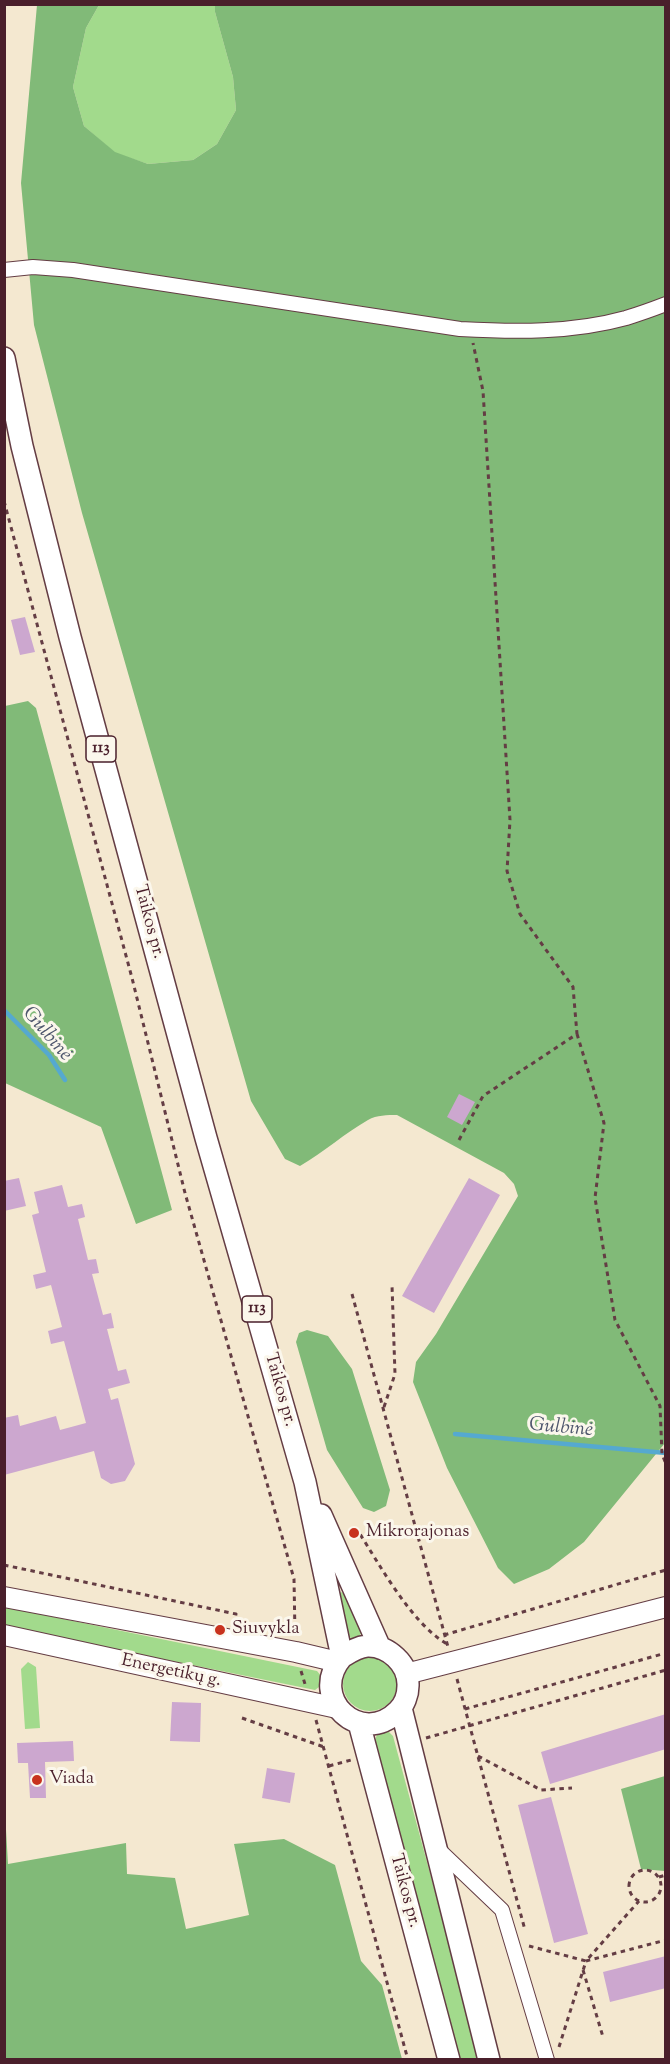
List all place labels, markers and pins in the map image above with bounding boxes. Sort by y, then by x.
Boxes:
place label: Mikrorajonas [366,1522,469,1544]
marker: Mikrorajonas [347,1526,361,1540]
place label: Siuvykla [232,1619,300,1641]
marker: Siuvykla [213,1623,227,1637]
place label: Viada [49,1769,94,1791]
marker: Viada [30,1773,44,1787]

